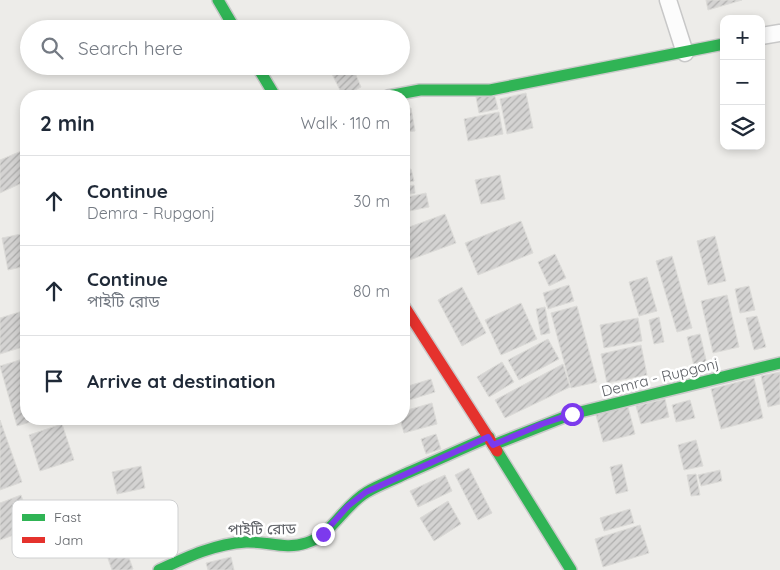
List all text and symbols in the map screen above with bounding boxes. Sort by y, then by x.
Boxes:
map controls [720,15,765,150]
button: + [720,15,765,60]
search box [20,20,410,75]
icon: search [38,34,66,62]
text: Search here [78,36,183,60]
button: − [720,60,765,105]
button: layers [720,105,765,150]
text: 2 min [40,110,95,136]
text: Walk · 110 m [301,113,390,133]
text: Continue [87,179,168,203]
icon: ahead [40,187,68,215]
text: 30 m [353,191,390,211]
text: Demra - Rupgonj [87,203,215,223]
text: Continue [87,267,168,291]
icon: ahead [40,277,68,305]
text: 80 m [353,281,390,301]
text: পাইটি রোড [87,291,160,311]
street label: Demra - Rupgonj [599,353,721,401]
icon: arrive [40,367,68,395]
text: Arrive at destination [87,369,276,393]
route start [561,403,584,426]
legend [12,500,178,558]
text: Fast [54,508,82,526]
street label: পাইটি রোড [228,519,297,539]
route end [312,523,335,546]
text: Jam [54,531,83,549]

